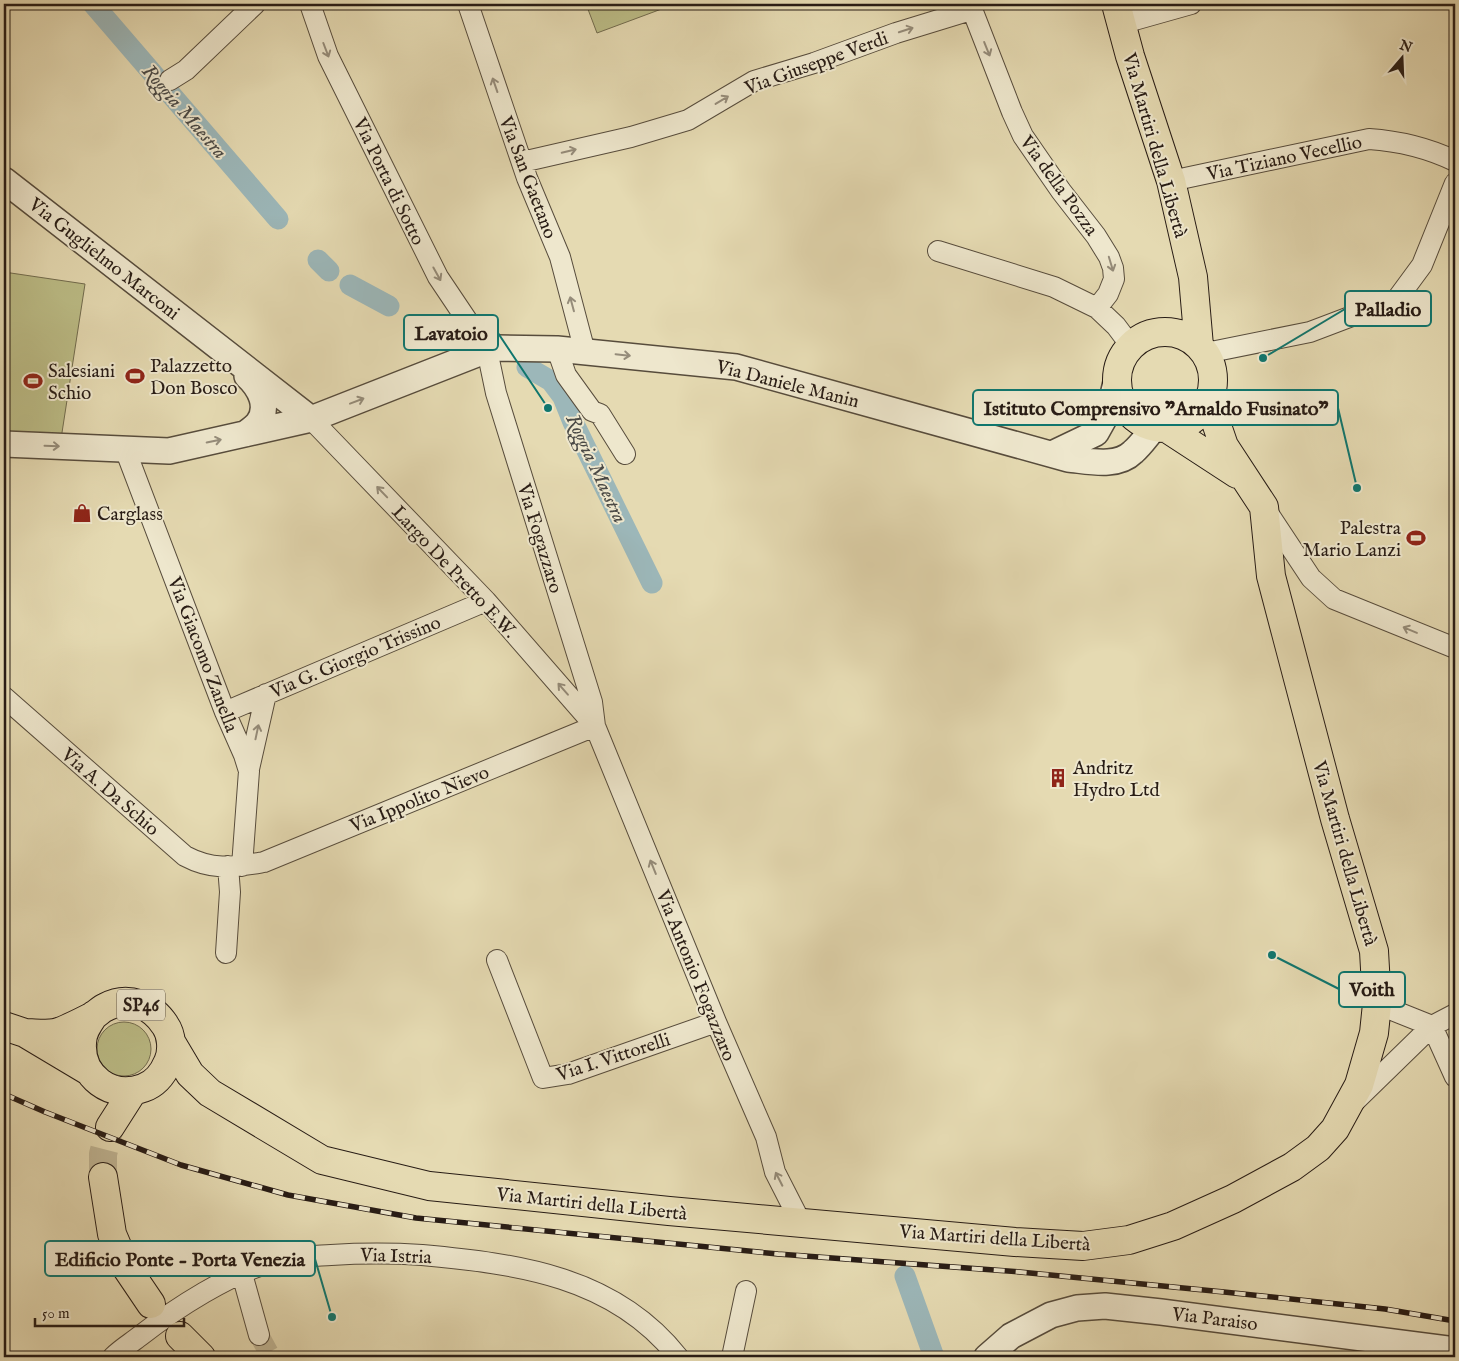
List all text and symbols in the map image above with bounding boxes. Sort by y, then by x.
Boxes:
one-way arrow [897,24,913,34]
street label: Via Giuseppe Verdi [741,27,892,101]
north arrow [1376,32,1426,82]
text: N [1396,36,1415,57]
one-way arrow [982,41,992,56]
one-way arrow [322,42,331,57]
street label: Via Martiri della Libertà [1116,49,1192,242]
water label: Roggia Maestra [135,59,232,165]
one-way arrow [490,78,499,94]
one-way arrow [714,94,728,104]
street label: Via San Gaetano [492,112,561,242]
street label: Via Porta di Sotto [346,113,429,250]
street label: Via della Pozza [1013,131,1103,242]
street label: Via Tiziano Vecellio [1204,131,1364,187]
one-way arrow [561,146,577,155]
street label: Via Guglielmo Marconi [23,193,184,326]
one-way arrow [1106,256,1116,272]
one-way arrow [432,266,442,281]
callout: Palladio [1345,291,1431,326]
one-way arrow [567,297,577,313]
text: Palladio [1355,298,1421,323]
callout: Lavatoio [404,315,498,350]
text: Lavatoio [414,322,488,347]
one-way arrow [615,351,631,360]
place label: Palazzetto Don Bosco [150,355,238,401]
street label: Via Daniele Manin [713,355,862,414]
place label: Salesiani Schio [48,360,115,406]
sports icon: Palazzetto Don Bosco [124,365,146,387]
sports icon: Salesiani Schio [22,370,44,392]
callout: Istituto Comprensivo "Arnaldo Fusinato" [973,390,1338,425]
one-way arrow [349,396,364,405]
text: Istituto Comprensivo "Arnaldo Fusinato" [983,397,1329,422]
water label: Roggia Maestra [559,410,632,528]
one-way arrow [205,436,221,445]
one-way arrow [44,442,60,451]
street label: Via Fogazzaro [511,480,567,596]
one-way arrow [376,486,388,499]
street label: Largo De Pretto E.W. [386,501,521,644]
shop icon: Carglass [71,502,93,524]
place label: Carglass [97,503,163,527]
place label: Palestra Mario Lanzi [1303,517,1402,563]
sports icon: Palestra Mario Lanzi [1405,527,1427,549]
street label: Via Giacomo Zanella [161,573,243,737]
street label: Via G. Giorgio Trissino [266,611,445,705]
one-way arrow [1403,625,1418,635]
one-way arrow [557,682,569,695]
one-way arrow [253,725,262,741]
street label: Via A. Da Schio [55,743,164,842]
place label: Andritz Hydro Ltd [1072,757,1160,803]
street label: Via Martiri della Libertà [1306,757,1382,950]
street label: Via Ippolito Nievo [346,761,493,839]
building icon: Andritz Hydro Ltd [1047,767,1069,789]
one-way arrow [647,860,657,875]
street label: Via Antonio Fogazzaro [649,886,740,1065]
callout: Voith [1339,972,1405,1007]
text: Voith [1348,978,1395,1003]
road number: SP46 [117,990,165,1020]
street label: Via I. Vittorelli [553,1028,673,1088]
one-way arrow [774,1172,784,1187]
street label: Via Martiri della Libertà [494,1183,689,1227]
street label: Via Martiri della Libertà [898,1220,1092,1258]
callout: Edificio Ponte - Porta Venezia [45,1241,315,1276]
street label: Via Istria [359,1244,433,1270]
text: Edificio Ponte - Porta Venezia [55,1248,306,1273]
scale bar [35,1296,184,1328]
street label: Via Paraiso [1170,1303,1259,1337]
text: 50 m [42,1304,70,1323]

